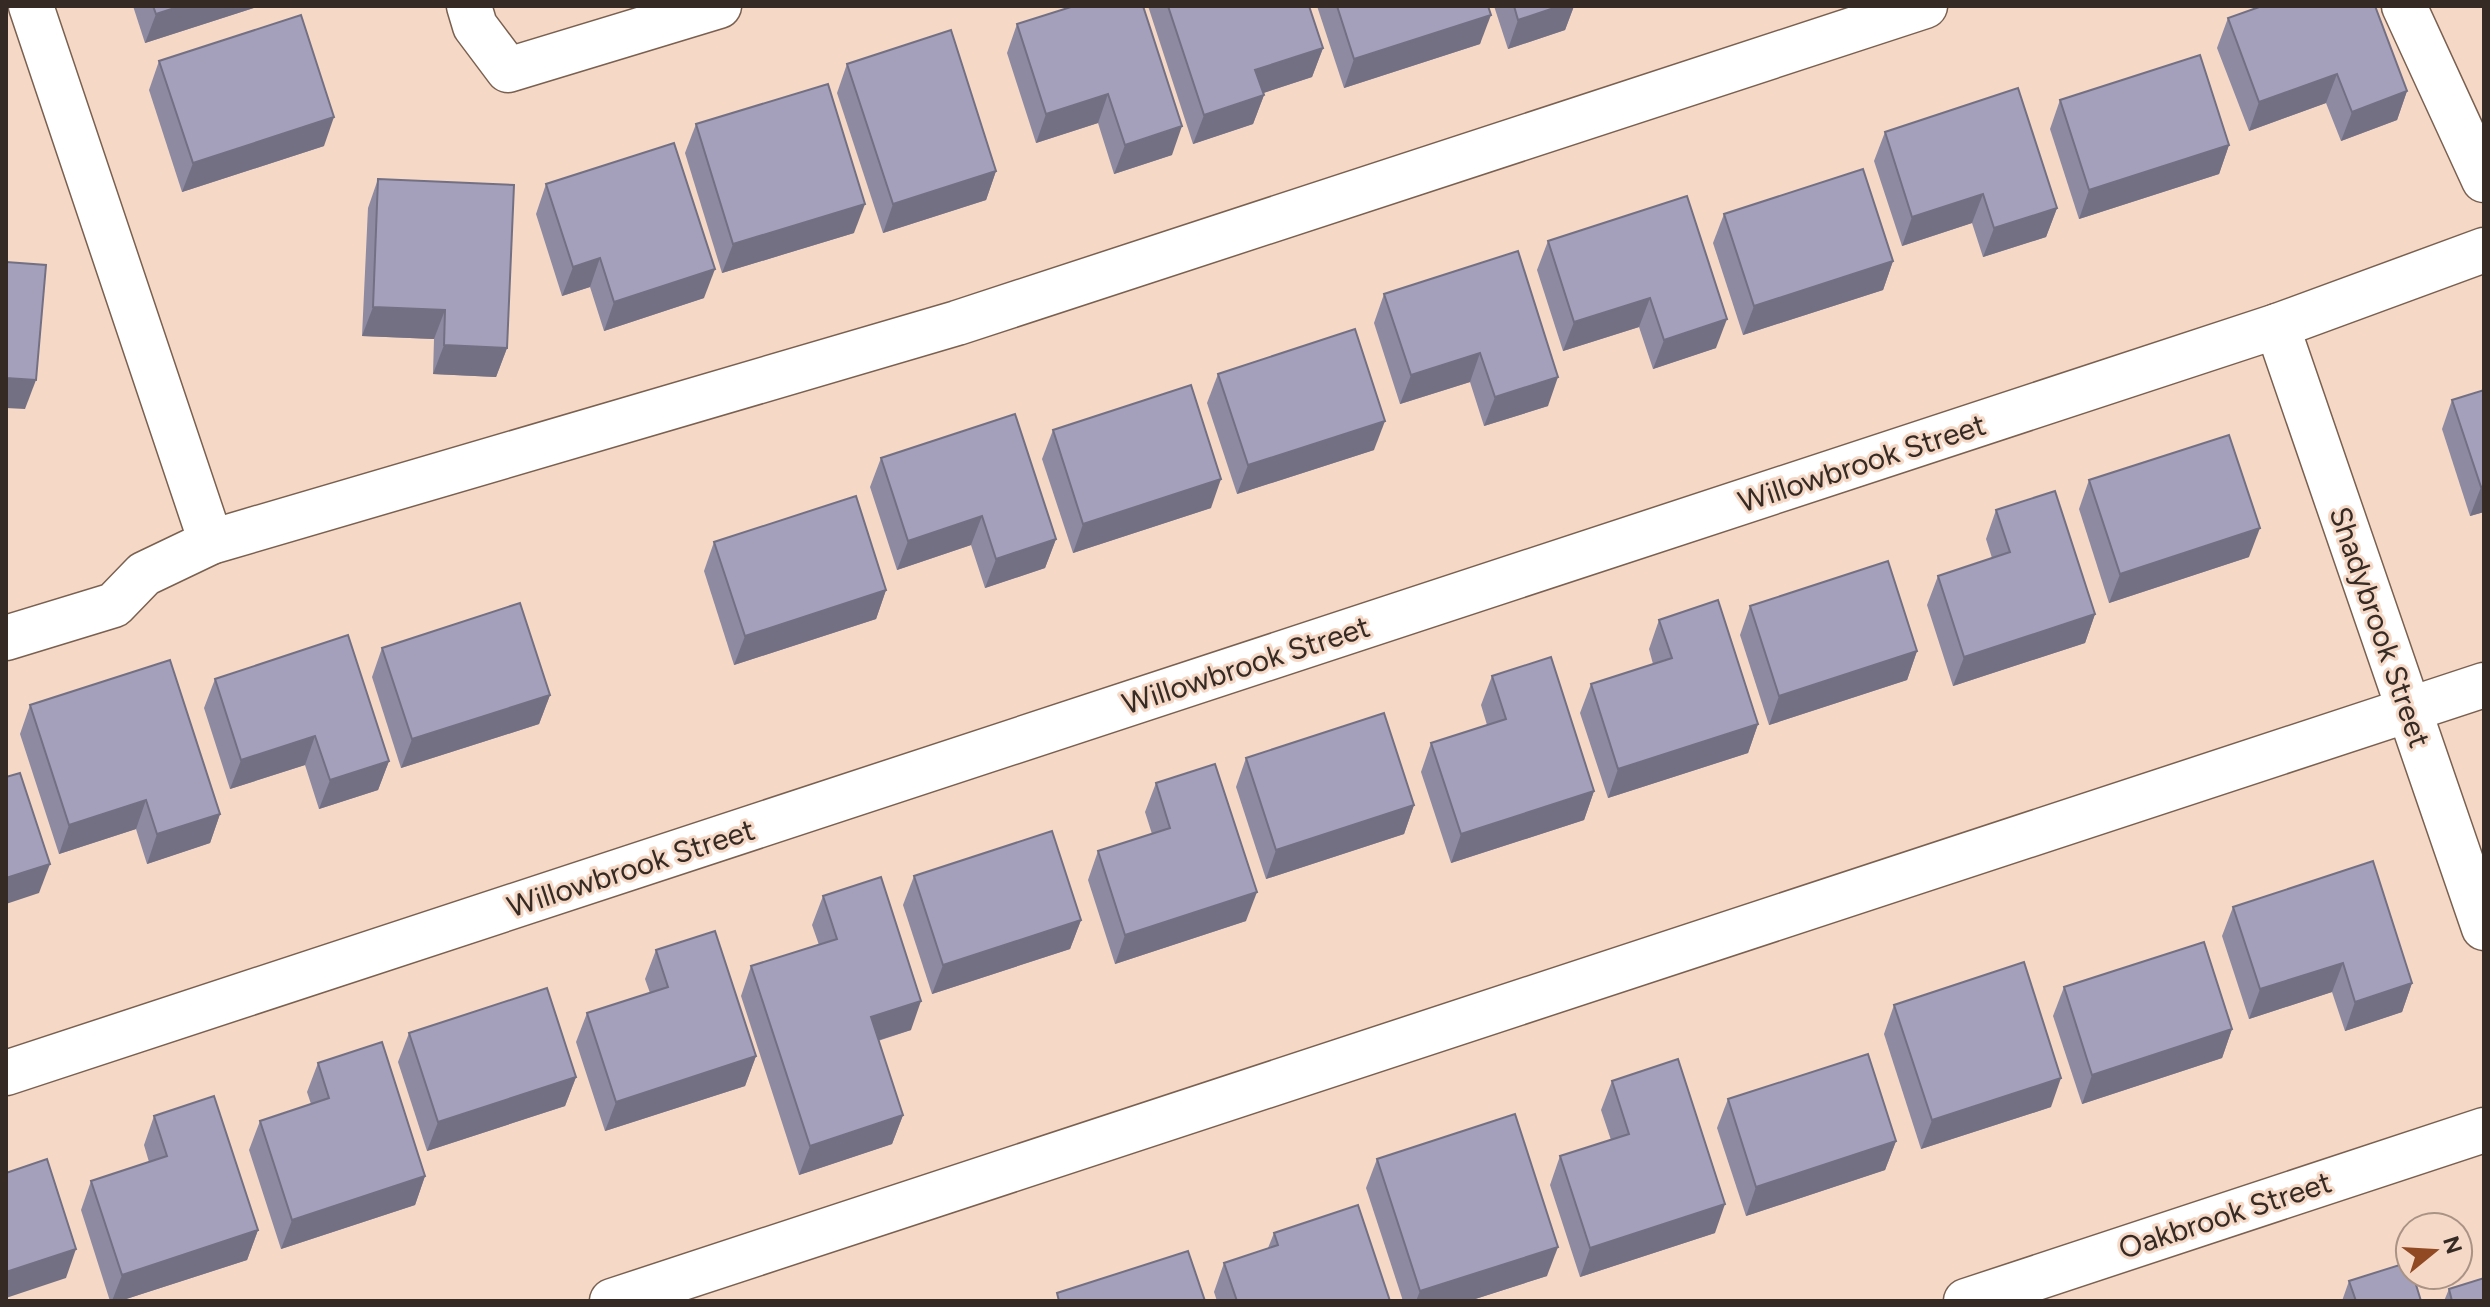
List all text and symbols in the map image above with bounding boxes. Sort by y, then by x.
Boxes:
street label: Willowbrook Street [1734,406,1990,520]
street label: Shadybrook Street [2321,502,2439,752]
street label: Willowbrook Street [1118,608,1374,722]
street label: Willowbrook Street [503,811,759,925]
street label: Oakbrook Street [2114,1163,2336,1267]
north arrow [2394,1211,2474,1291]
text: N [2437,1233,2468,1257]

